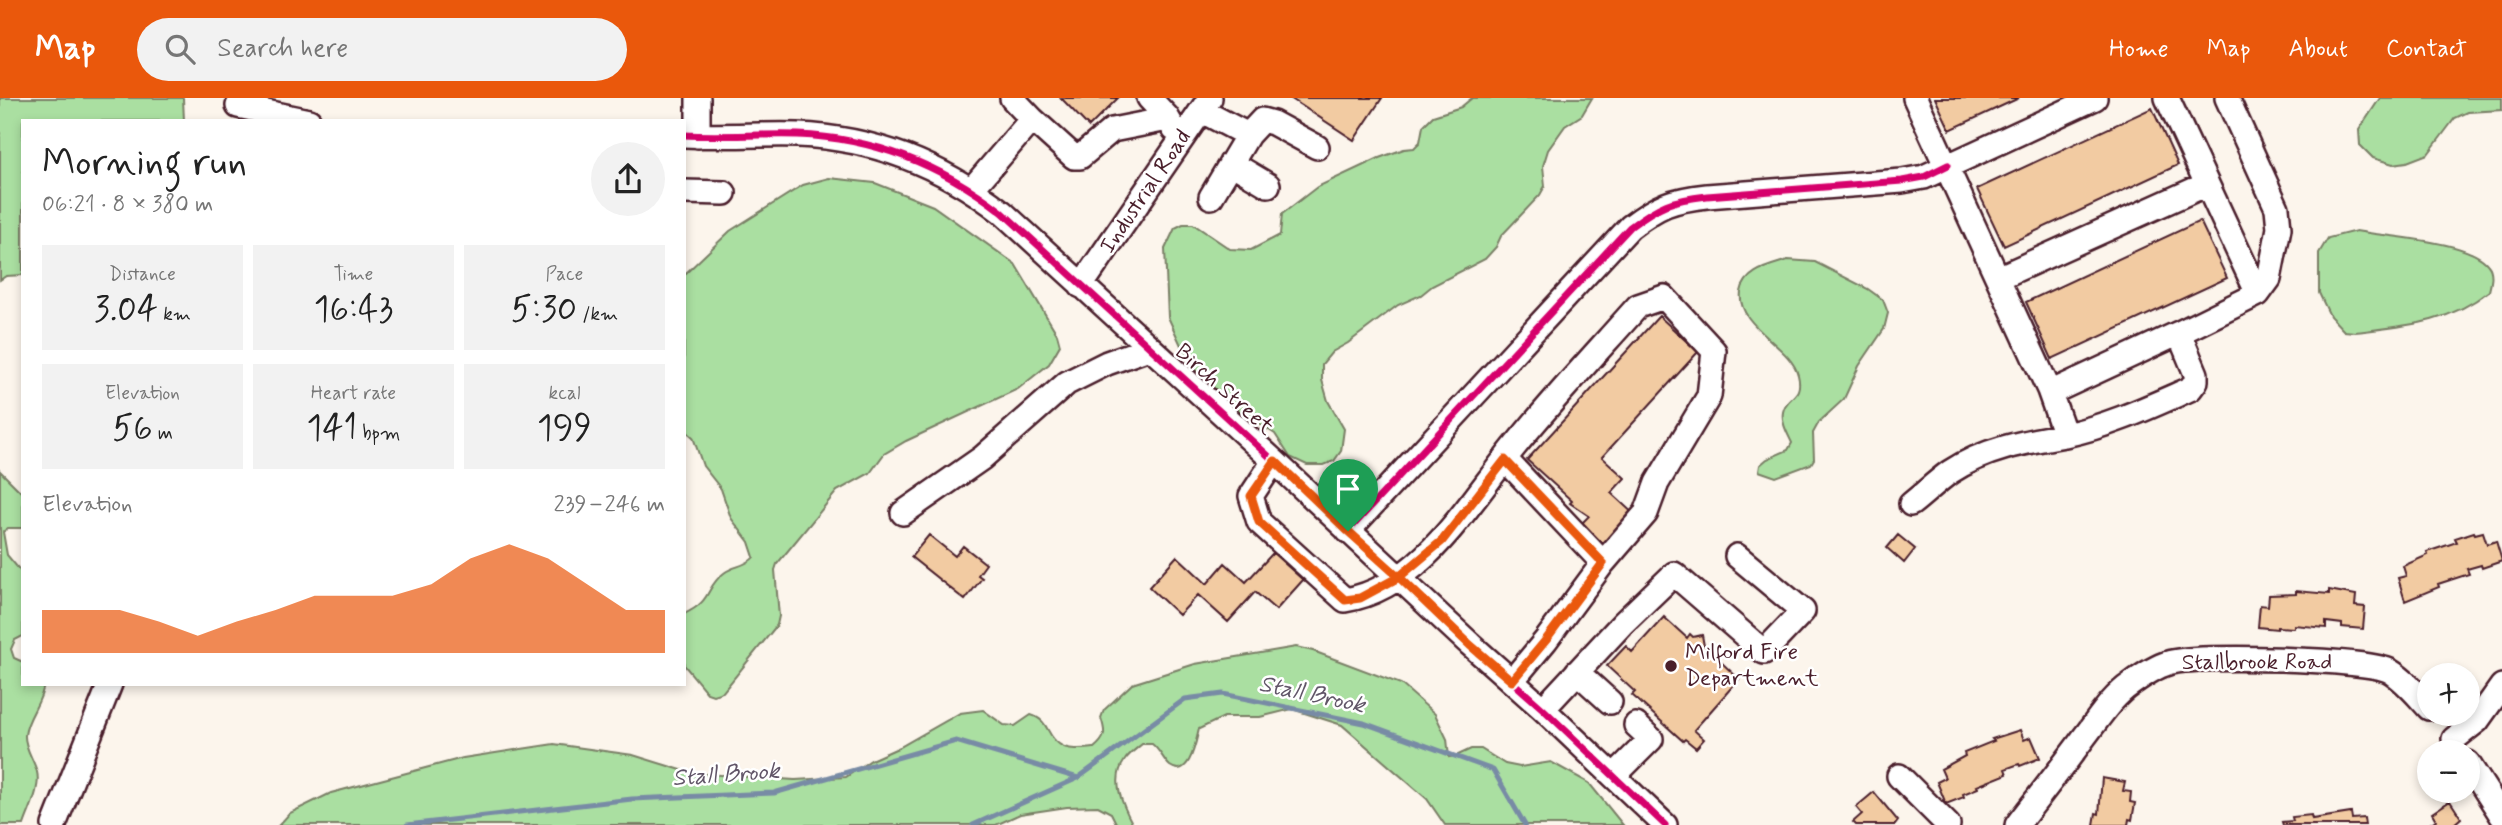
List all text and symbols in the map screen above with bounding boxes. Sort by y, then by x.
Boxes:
search box [137,18,627,81]
text: Map [35,27,95,71]
icon: search [161,30,199,68]
text: Search here [217,32,348,66]
text: Home [2109,34,2169,65]
text: Map [2207,34,2251,65]
text: About [2289,34,2348,65]
text: Contact [2386,34,2467,65]
street label: Industrial Road [1093,124,1199,260]
text: Morning run [42,139,247,188]
button: share [591,142,665,216]
text: 06:21 · 8 × 380 m [42,190,213,220]
text: Distance [109,262,176,287]
text: Time [334,262,373,287]
text: Pace [546,262,583,287]
text: 3.04 [94,287,158,333]
text: 16:43 [314,287,393,333]
text: 5:30 [511,287,577,333]
text: km [158,302,191,327]
text: /km [577,302,618,327]
street label: Birch Street [1168,337,1280,443]
text: Elevation [105,381,180,406]
text: Heart rate [311,381,396,406]
text: kcal [549,381,580,406]
text: 56 [112,406,153,452]
text: 141 [307,406,357,452]
text: 199 [537,406,592,452]
text: m [153,421,173,446]
text: bpm [357,421,400,446]
pin [1318,459,1378,531]
icon: arrive [1329,470,1367,508]
text: Elevation [42,490,133,520]
text: 239–246 m [554,490,665,520]
place label: Milford Fire Department [1685,638,1819,694]
street label: Stallbrook Road [2182,648,2332,678]
marker: Milford Fire Department [1663,658,1679,674]
map controls [2417,663,2480,803]
button: + [2417,663,2480,726]
water label: Stall Brook [1256,669,1370,722]
button: − [2417,740,2480,803]
water label: Stall Brook [671,756,783,794]

